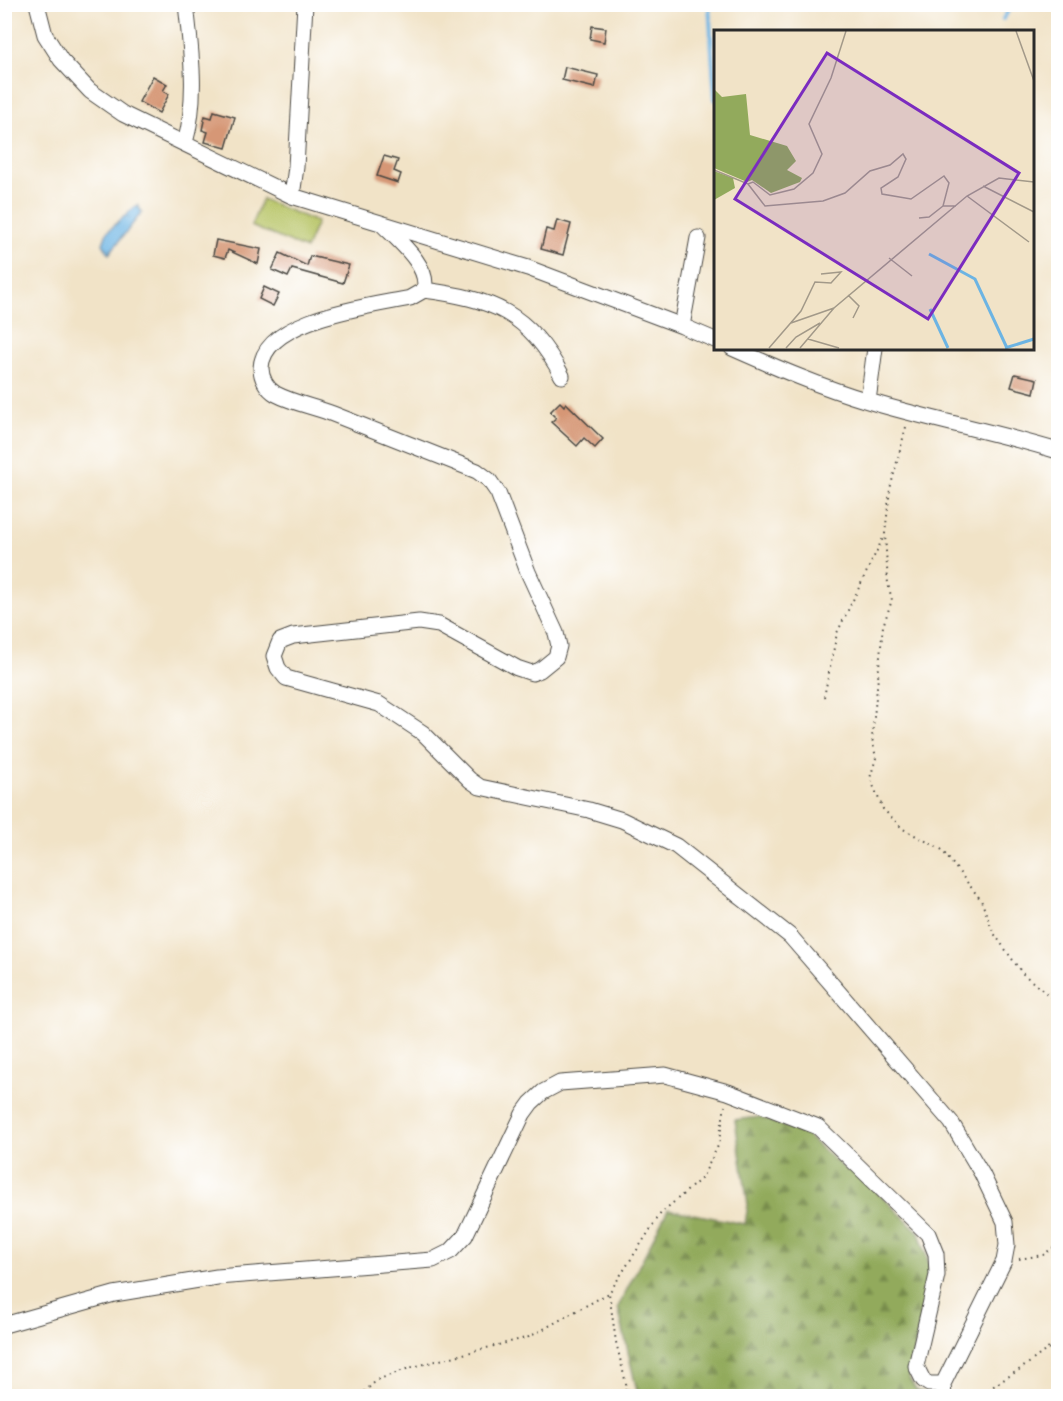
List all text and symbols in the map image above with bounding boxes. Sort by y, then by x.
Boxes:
inset map [714,30,1033,350]

